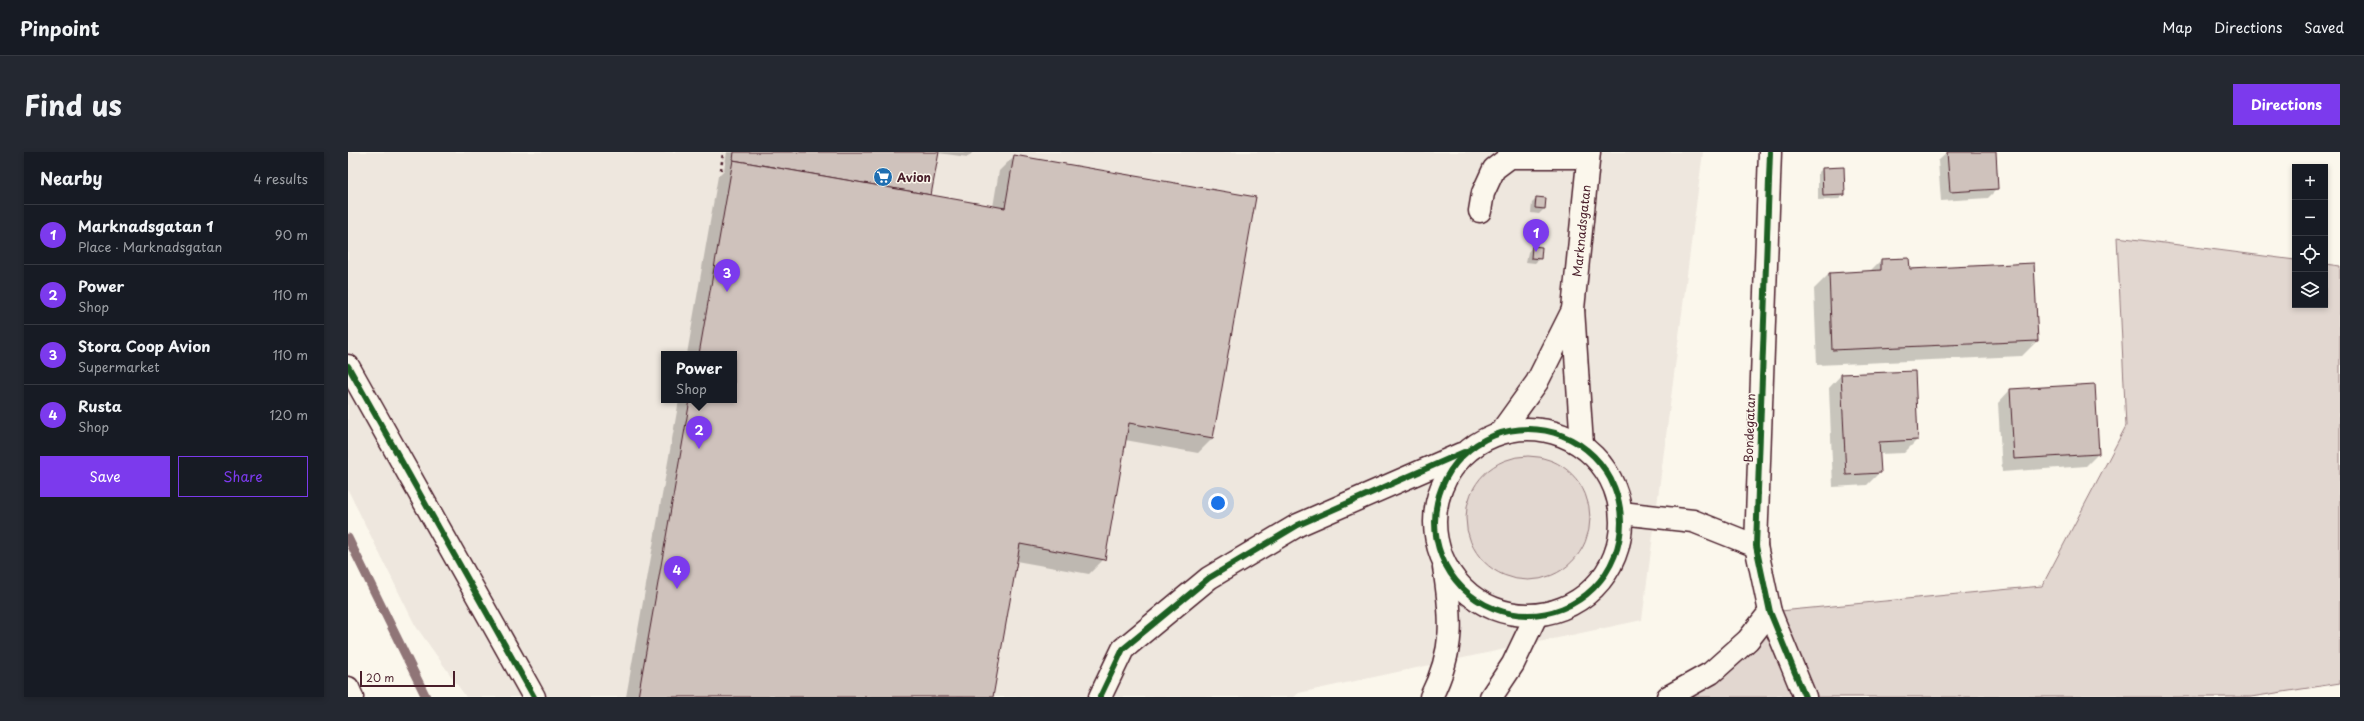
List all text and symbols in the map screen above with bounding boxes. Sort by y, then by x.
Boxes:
text: Pinpoint [20,14,100,42]
text: Map [2162,17,2192,38]
text: Directions [2214,17,2282,38]
text: Saved [2304,17,2344,38]
text: Find us [24,83,122,126]
button: Directions [2233,84,2340,125]
map controls [2292,164,2328,308]
button: + [2292,164,2328,200]
text: Nearby [40,165,102,191]
supermarket icon: Avion [872,166,894,188]
place label: Avion [896,168,931,186]
text: 4 results [254,169,308,188]
street label: Marknadsgatan [1567,184,1595,278]
button: − [2292,200,2328,236]
text: Marknadsgatan 1 [78,214,214,237]
pin: 1 [1523,219,1549,252]
text: 1 [50,225,56,244]
text: 90 m [275,225,308,244]
button: locate [2292,236,2328,272]
text: Place · Marknadsgatan [78,237,222,256]
pin: 3 [714,259,740,292]
button: layers [2292,272,2328,308]
text: Power [78,274,124,297]
text: 2 [48,285,58,304]
text: 110 m [273,285,308,304]
text: Shop [78,297,109,316]
text: Stora Coop Avion [78,334,211,357]
text: 3 [49,345,57,364]
text: 110 m [273,345,308,364]
popup [661,351,737,403]
text: Power [676,356,722,379]
text: Supermarket [78,357,160,376]
text: Shop [676,379,707,398]
street label: Bondegatan [1739,393,1759,463]
text: Rusta [78,394,122,417]
text: 4 [49,405,57,424]
text: 120 m [269,405,308,424]
pin: 2 [686,416,712,449]
text: Shop [78,417,109,436]
button: Save [40,456,170,497]
button: Share [178,456,308,497]
your location [1208,493,1228,513]
pin: 4 [664,556,690,589]
scale bar [360,669,455,688]
text: 20 m [366,669,394,686]

